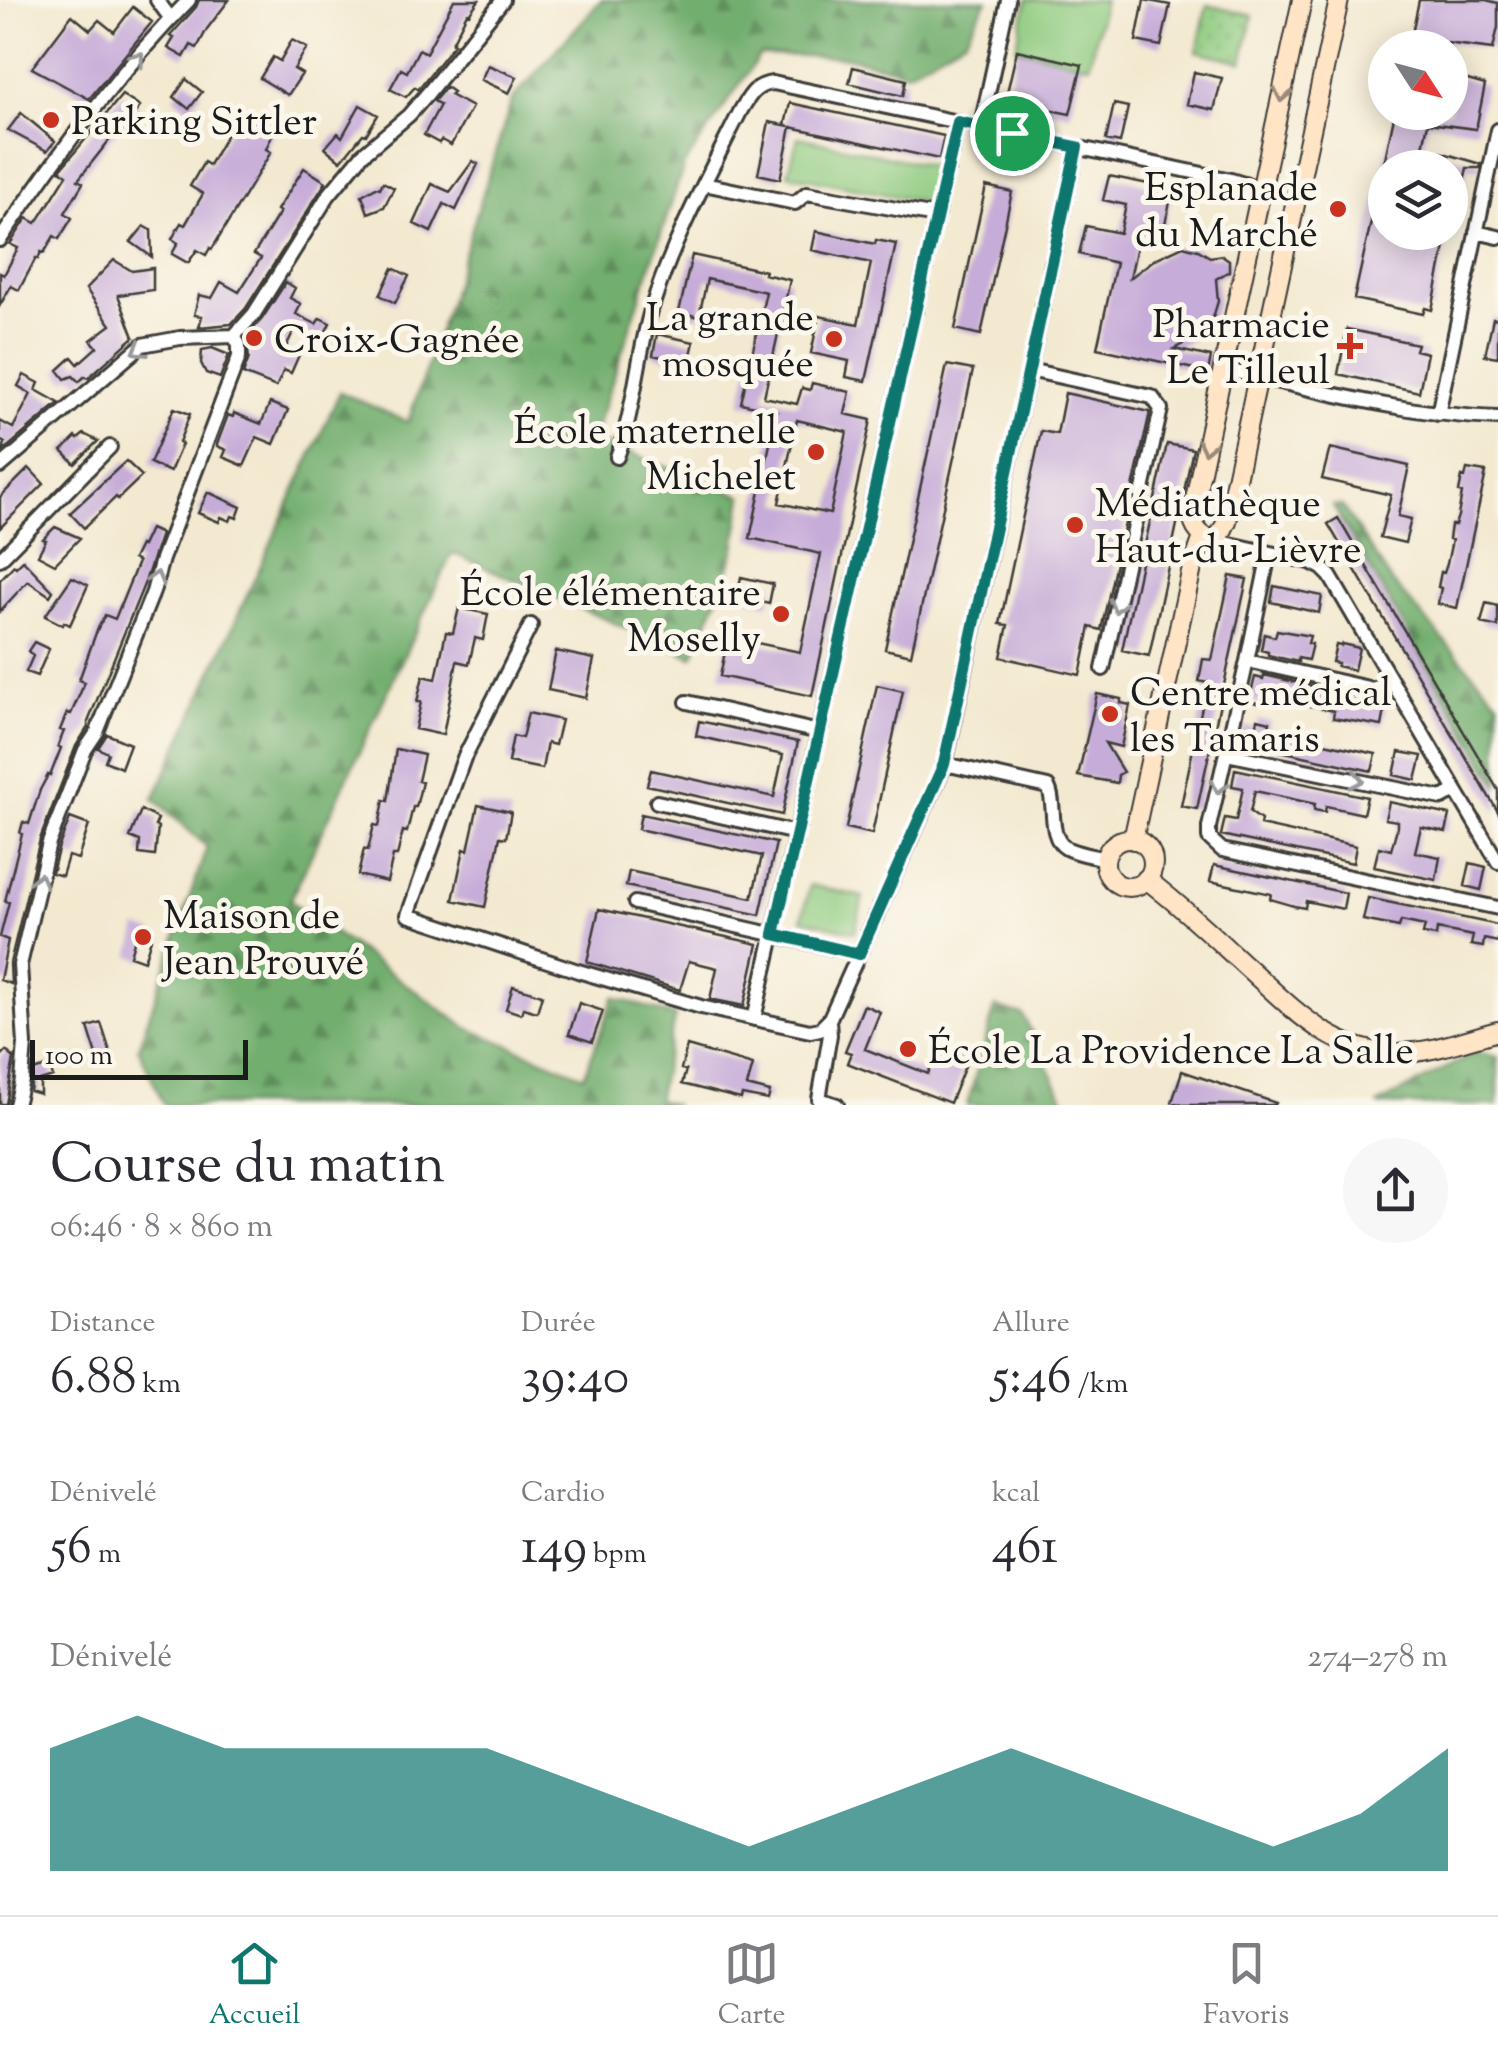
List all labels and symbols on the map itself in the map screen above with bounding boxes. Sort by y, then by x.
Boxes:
north arrow [1368,30,1468,130]
one-way arrow [126,51,144,69]
one-way arrow [1272,86,1293,103]
pin [970,91,1055,176]
place label: Parking Sittler [71,96,317,153]
marker: Parking Sittler [40,109,62,131]
place label: Esplanade du Marché [1135,162,1318,265]
marker: Esplanade du Marché [1327,198,1349,220]
place label: La grande mosquée [646,292,814,395]
place label: Pharmacie Le Tilleul [1152,299,1330,402]
place label: Croix-Gagnée [274,314,520,371]
marker: Croix-Gagnée [243,327,265,349]
marker: La grande mosquée [823,328,845,350]
marker: Pharmacie Le Tilleul [1339,335,1361,357]
one-way arrow [132,338,150,357]
place label: École maternelle Michelet [513,405,796,508]
one-way arrow [1197,438,1218,455]
marker: École maternelle Michelet [805,441,827,463]
place label: Médiathèque Haut-du-Lièvre [1095,478,1362,581]
marker: Médiathèque Haut-du-Lièvre [1064,514,1086,536]
place label: École élémentaire Moselly [460,567,761,670]
one-way arrow [145,570,166,587]
one-way arrow [1108,597,1129,614]
marker: École élémentaire Moselly [770,603,792,625]
place label: Centre médical les Tamaris [1130,667,1392,770]
marker: Centre médical les Tamaris [1099,703,1121,725]
one-way arrow [1348,769,1365,790]
one-way arrow [1210,778,1231,795]
one-way arrow [28,872,49,889]
place label: Maison de Jean Prouvé [161,890,364,993]
marker: Maison de Jean Prouvé [132,926,154,948]
place label: École La Providence La Salle [928,1025,1414,1082]
scale bar [30,1035,248,1080]
marker: École La Providence La Salle [897,1038,919,1060]

